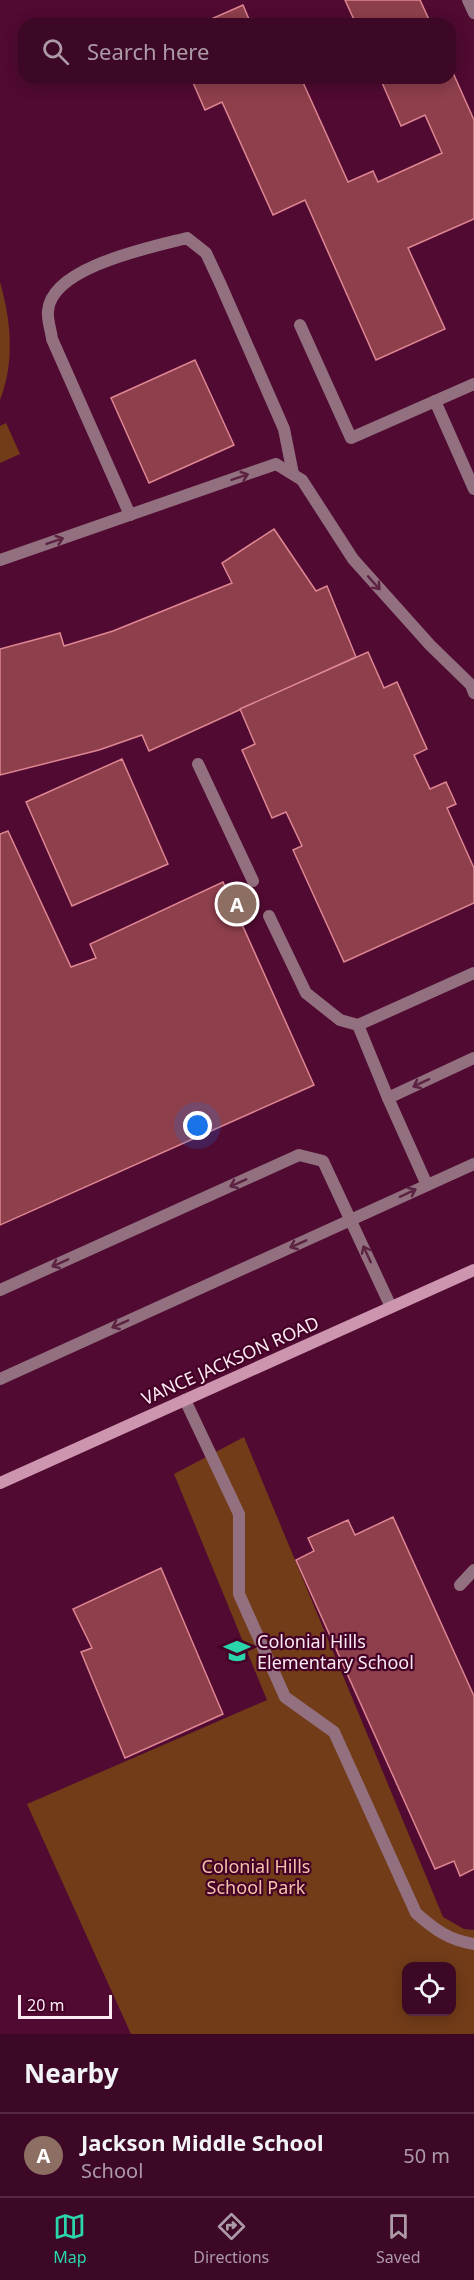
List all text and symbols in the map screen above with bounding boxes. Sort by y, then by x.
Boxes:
search box [18,18,456,84]
icon: search [39,35,72,68]
text: Search here [87,36,209,66]
one-way arrow [230,471,248,482]
one-way arrow [45,534,64,545]
one-way arrow [367,575,381,590]
pin: A [218,882,256,926]
one-way arrow [412,1077,430,1089]
your location [183,1111,212,1140]
one-way arrow [229,1178,247,1189]
one-way arrow [398,1187,416,1199]
one-way arrow [289,1239,307,1250]
one-way arrow [360,1246,372,1264]
one-way arrow [52,1258,70,1269]
street label: VANCE JACKSON ROAD [138,1310,322,1410]
one-way arrow [111,1319,129,1331]
place label: Colonial Hills Elementary School [257,1629,414,1674]
school or university icon: Colonial Hills Elementary School [222,1636,252,1666]
park label: Colonial Hills School Park [202,1854,310,1899]
map controls [402,1962,456,2016]
button: locate [402,1962,456,2016]
scale bar [18,1992,112,2020]
text: 20 m [27,1994,64,2016]
text: Nearby [24,2055,119,2091]
text: Jackson Middle School [81,2127,324,2157]
text: A [37,2142,50,2169]
text: 50 m [403,2142,450,2169]
text: School [81,2157,143,2184]
tab: Map [53,2210,87,2268]
tab: Directions [193,2210,269,2268]
tab: Saved [376,2210,421,2268]

